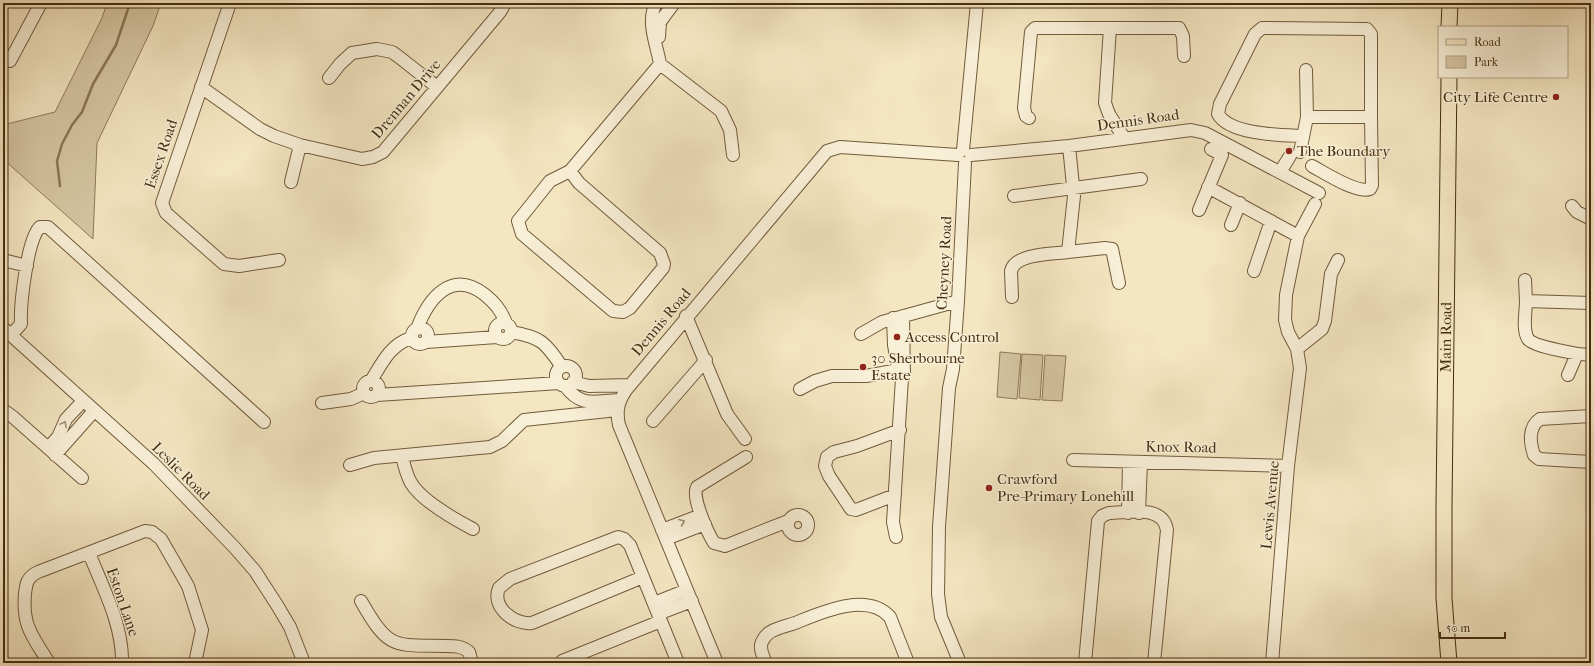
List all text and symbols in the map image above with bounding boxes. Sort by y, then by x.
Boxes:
legend [1438,26,1568,78]
text: Road [1474,35,1501,49]
street label: Drennan Drive [368,55,445,142]
text: Park [1474,55,1499,69]
place label: City Life Centre [1443,88,1549,106]
marker: City Life Centre [1551,92,1561,102]
street label: Dennis Road [1096,105,1181,135]
street label: Essex Road [141,116,181,191]
place label: The Boundary [1297,142,1391,160]
marker: The Boundary [1284,146,1294,156]
street label: Cheyney Road [933,215,955,310]
street label: Dennis Road [627,284,695,360]
street label: Main Road [1437,301,1455,373]
place label: Access Control [904,328,999,346]
marker: Access Control [892,332,902,342]
place label: 30 Sherbourne Estate [871,349,965,384]
marker: 30 Sherbourne Estate [858,362,868,372]
one-way arrow [59,421,67,428]
street label: Knox Road [1145,437,1218,457]
street label: Leslie Road [148,438,214,504]
street label: Lewis Avenue [1257,459,1283,550]
place label: Crawford Pre-Primary Lonehill [997,470,1134,505]
marker: Crawford Pre-Primary Lonehill [984,483,994,493]
one-way arrow [678,519,685,527]
street label: Eston Lane [103,565,143,639]
scale bar [1440,614,1505,640]
text: 50 m [1446,621,1470,635]

